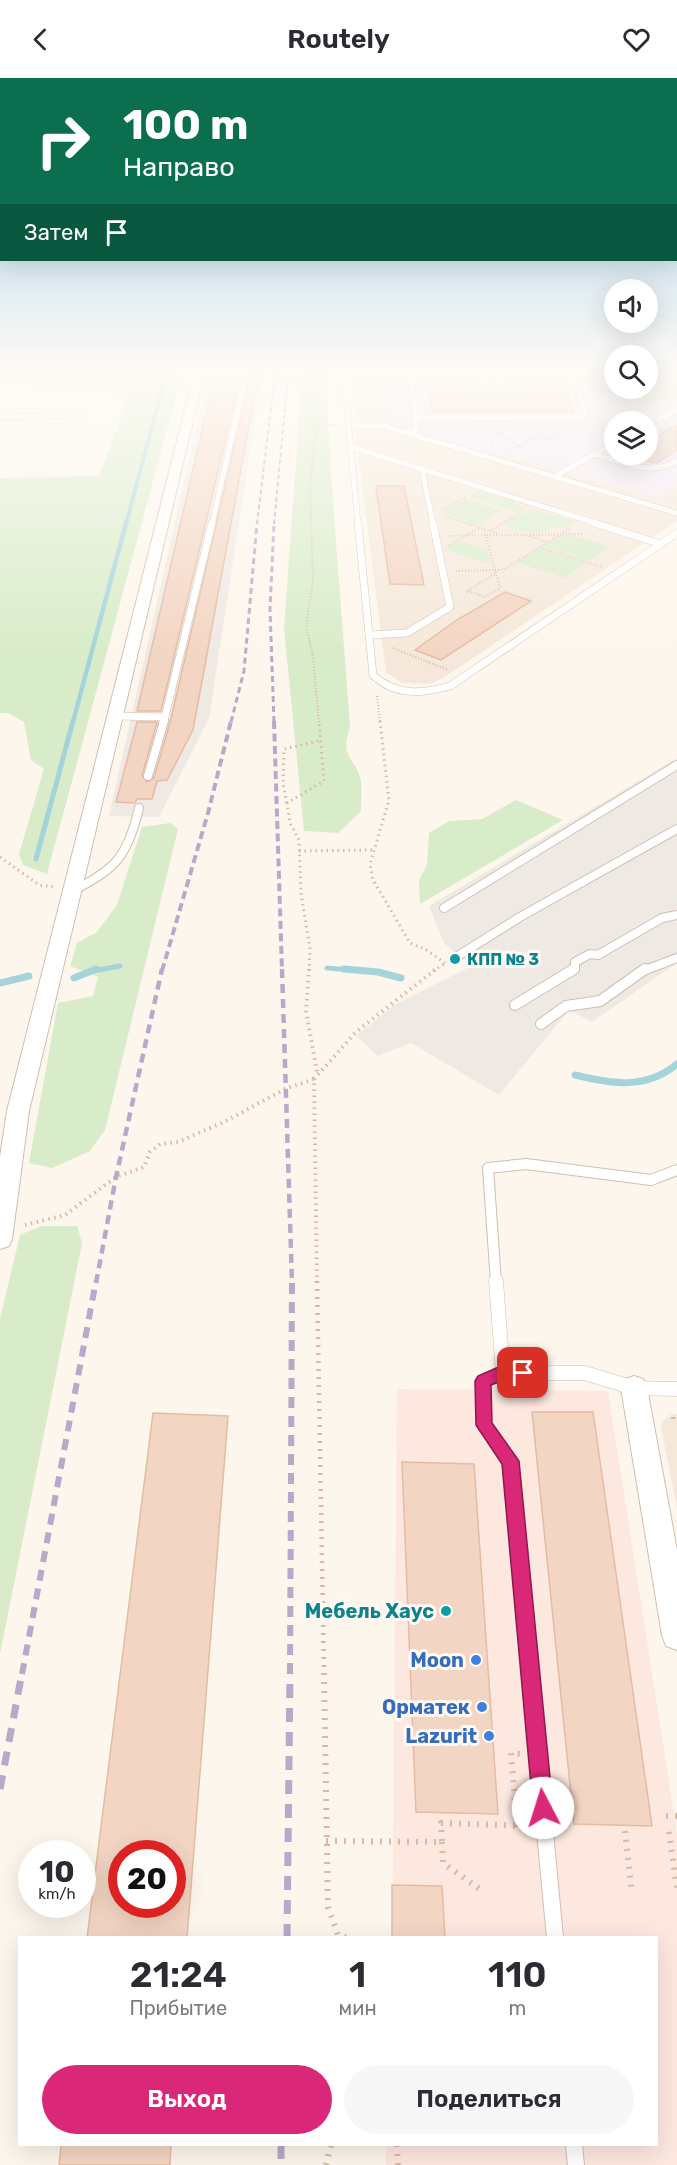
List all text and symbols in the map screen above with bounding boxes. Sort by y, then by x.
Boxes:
icon: back [24,23,57,56]
text: Routely [287,23,390,55]
icon: heart [620,23,653,56]
text: 100 m [123,100,248,150]
icon: right [24,102,102,180]
text: Направо [123,151,235,183]
icon: arrive [100,216,133,249]
text: Затем [24,219,88,246]
map controls [604,279,658,465]
button: sound [604,279,658,333]
button: search [604,345,658,399]
button: layers [604,411,658,465]
place label: КПП № 3 [467,950,539,969]
marker: КПП № 3 [448,952,462,966]
pin [497,1347,548,1398]
icon: arrive [506,1356,539,1389]
place label: Мебель Хаус [305,1599,434,1623]
marker: Мебель Хаус [439,1604,453,1618]
place label: Moon [410,1648,464,1672]
marker: Moon [469,1653,483,1667]
place label: Орматек [382,1695,470,1719]
marker: Орматек [475,1700,489,1714]
place label: Lazurit [405,1724,477,1748]
marker: Lazurit [482,1729,496,1743]
position arrow [511,1776,575,1840]
speed limit sign: 20 [108,1840,186,1918]
text: 10 [39,1854,75,1890]
text: km/h [38,1885,76,1903]
text: 21:24 [130,1953,227,1996]
text: 1 [349,1953,366,1996]
text: 110 [488,1953,547,1996]
text: Прибытие [129,1996,227,2020]
text: мин [339,1996,377,2020]
text: m [508,1996,526,2020]
button: Выход [42,2065,332,2134]
button: Поделиться [344,2065,634,2134]

